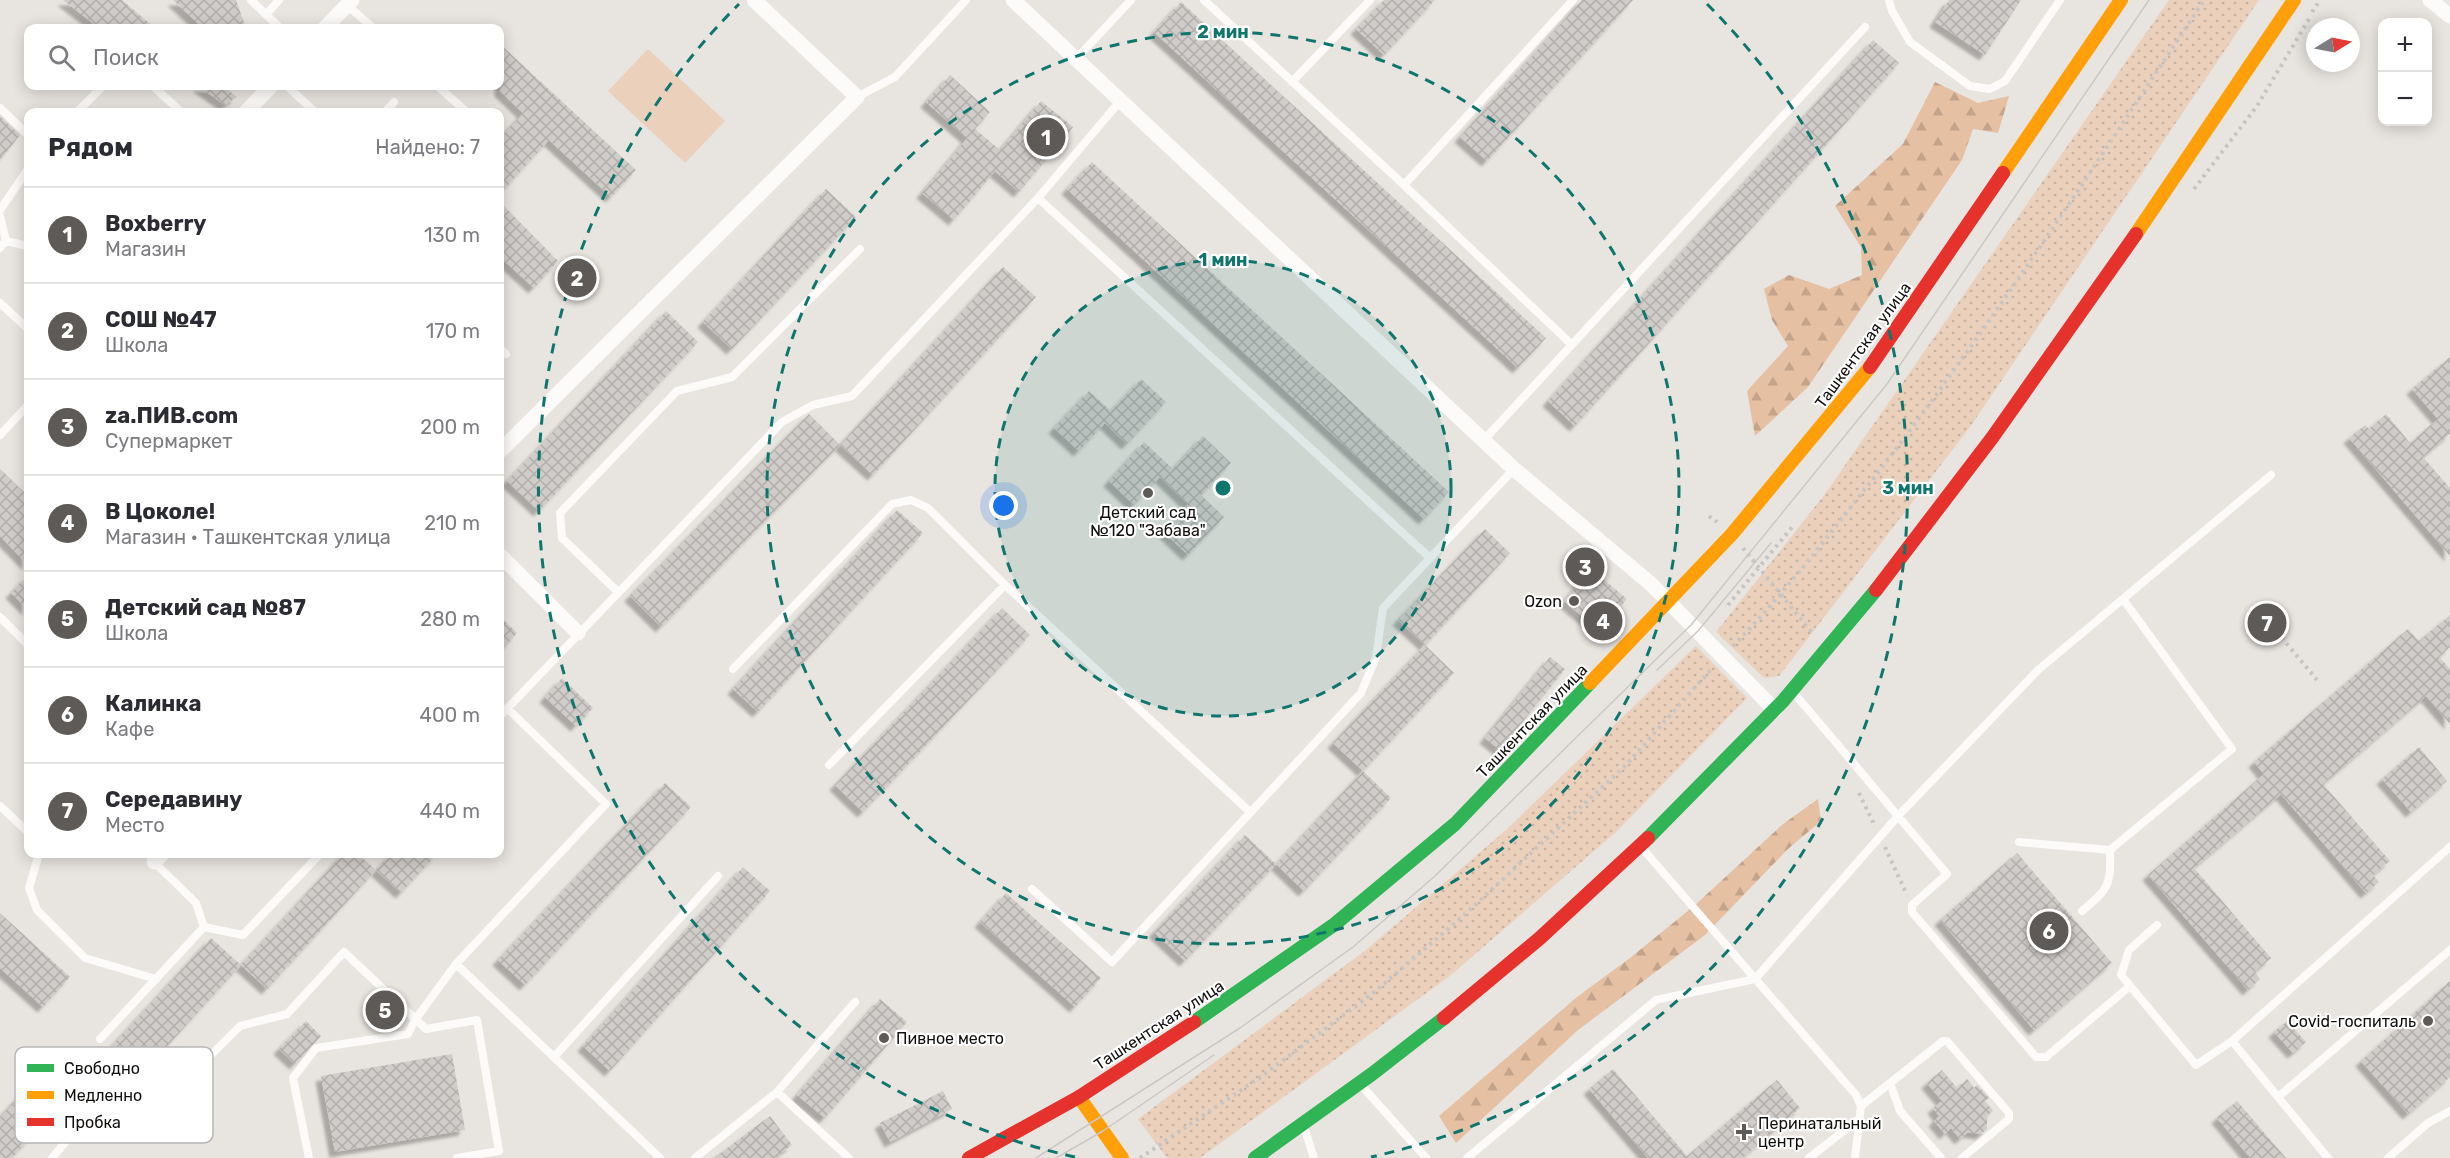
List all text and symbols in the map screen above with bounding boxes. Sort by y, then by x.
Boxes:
north arrow [2306,18,2360,72]
map controls [2378,18,2432,126]
button: + [2378,18,2432,72]
text: 2 мин [1197,21,1249,43]
search box [24,24,504,90]
icon: search [45,41,78,74]
text: Поиск [93,44,159,71]
button: − [2378,72,2432,126]
pin: 1 [1026,114,1066,160]
text: Рядом [48,132,133,163]
text: Найдено: 7 [375,135,480,159]
text: Boxberry [105,210,207,237]
text: 1 [63,223,72,247]
text: 130 m [424,223,480,247]
text: Магазин [105,237,186,261]
text: 1 мин [1199,249,1247,271]
pin: 2 [558,256,596,300]
street label: Ташкентская улица [1811,278,1915,412]
text: СОШ №47 [105,306,217,333]
text: 2 [61,319,74,343]
text: 170 m [426,319,480,343]
text: Школа [105,333,168,357]
text: za.ПИВ.com [105,402,238,429]
text: 3 [61,415,74,439]
text: 200 m [420,415,480,439]
text: Супермаркет [105,429,233,453]
text: 3 мин [1882,477,1934,499]
centre of rings [1213,478,1233,498]
marker: Детский сад №120 "Забава" [1141,486,1155,500]
your location [989,491,1018,520]
text: В Цоколе! [105,498,215,525]
place label: Детский сад №120 "Забава" [1090,503,1206,540]
text: 4 [61,511,74,535]
text: 210 m [424,511,480,535]
text: Магазин · Ташкентская улица [105,525,391,549]
pin: 3 [1566,544,1604,590]
place label: Ozon [1524,592,1562,611]
text: Детский сад №87 [105,594,306,621]
marker: Ozon [1567,594,1581,608]
pin: 4 [1584,598,1622,644]
pin: 7 [2248,600,2286,646]
text: 5 [61,607,74,631]
text: 280 m [420,607,480,631]
text: Школа [105,621,168,645]
street label: Ташкентская улица [1473,660,1591,782]
text: Калинка [105,690,202,717]
text: 6 [61,703,74,727]
text: 400 m [420,703,480,727]
text: Кафе [105,717,154,741]
text: Середавину [105,786,242,813]
text: 7 [62,799,73,823]
text: 440 m [420,799,480,823]
text: Место [105,813,165,837]
pin: 6 [2030,908,2068,954]
street label: Ташкентская улица [1091,976,1227,1074]
pin: 5 [366,988,404,1032]
place label: Covid-госпиталь [2288,1012,2416,1031]
marker: Covid-госпиталь [2421,1014,2435,1028]
place label: Пивное место [896,1029,1004,1048]
marker: Пивное место [877,1031,891,1045]
legend [15,1047,213,1143]
text: Свободно [64,1059,140,1078]
text: Медленно [64,1086,142,1105]
text: Пробка [64,1113,121,1132]
place label: Перинатальный центр [1758,1114,1881,1151]
marker: Перинатальный центр [1735,1123,1753,1141]

